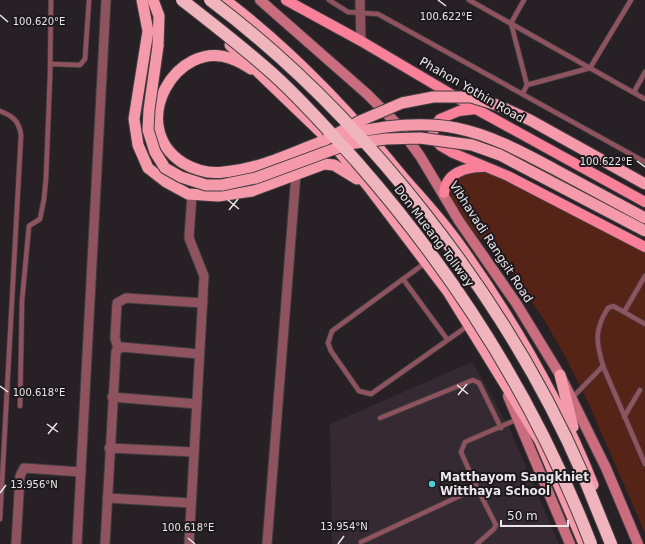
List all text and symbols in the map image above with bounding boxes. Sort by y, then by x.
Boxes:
text: 100.622°E [420,11,472,22]
text: 100.620°E [13,16,65,27]
street label: Phahon Yothin Road [417,54,527,126]
text: 100.622°E [580,156,632,167]
street label: Vibhavadi Rangsit Road [446,179,536,305]
street label: Don Mueang Tollway [391,183,477,289]
text: 100.618°E [13,387,65,398]
place label: Matthayom Sangkhiet Witthaya School [440,470,589,498]
text: 13.956°N [10,479,58,490]
marker: Matthayom Sangkhiet Witthaya School [427,479,437,489]
scale bar [501,502,568,528]
text: 50 m [507,509,538,523]
text: 13.954°N [320,521,368,532]
text: 100.618°E [162,522,214,533]

